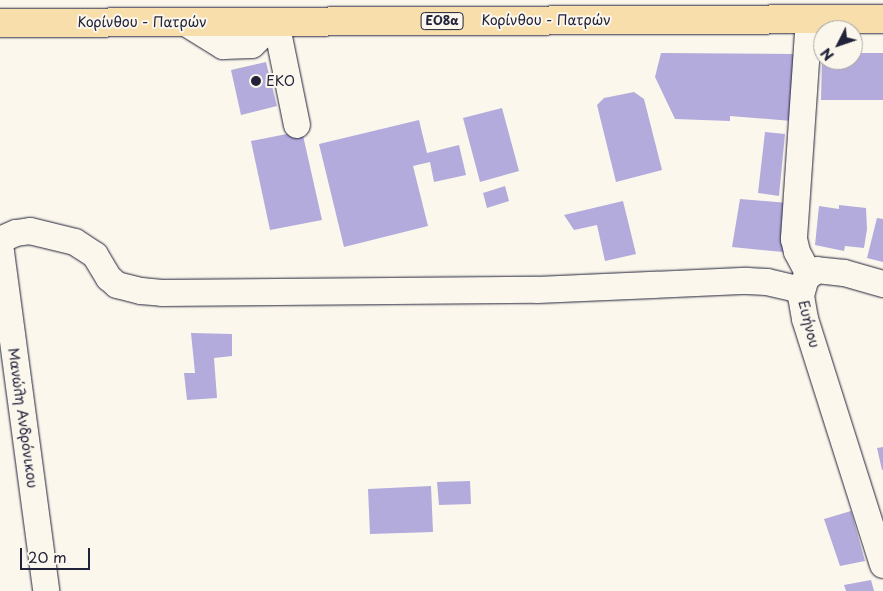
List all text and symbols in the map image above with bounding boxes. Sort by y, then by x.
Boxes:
road number: ΕΟ8α [420,12,464,30]
street label: Κορίνθου - Πατρών [481,12,611,28]
street label: Κορίνθου - Πατρών [77,14,207,30]
north arrow [813,20,863,70]
text: N [815,43,839,66]
place label: EKO [266,73,295,89]
marker: EKO [250,75,262,87]
street label: Ευήνου [795,298,823,350]
street label: Μανώλη Ανδρόνικου [5,347,41,489]
scale bar [22,538,92,570]
text: 20 m [28,545,67,568]

